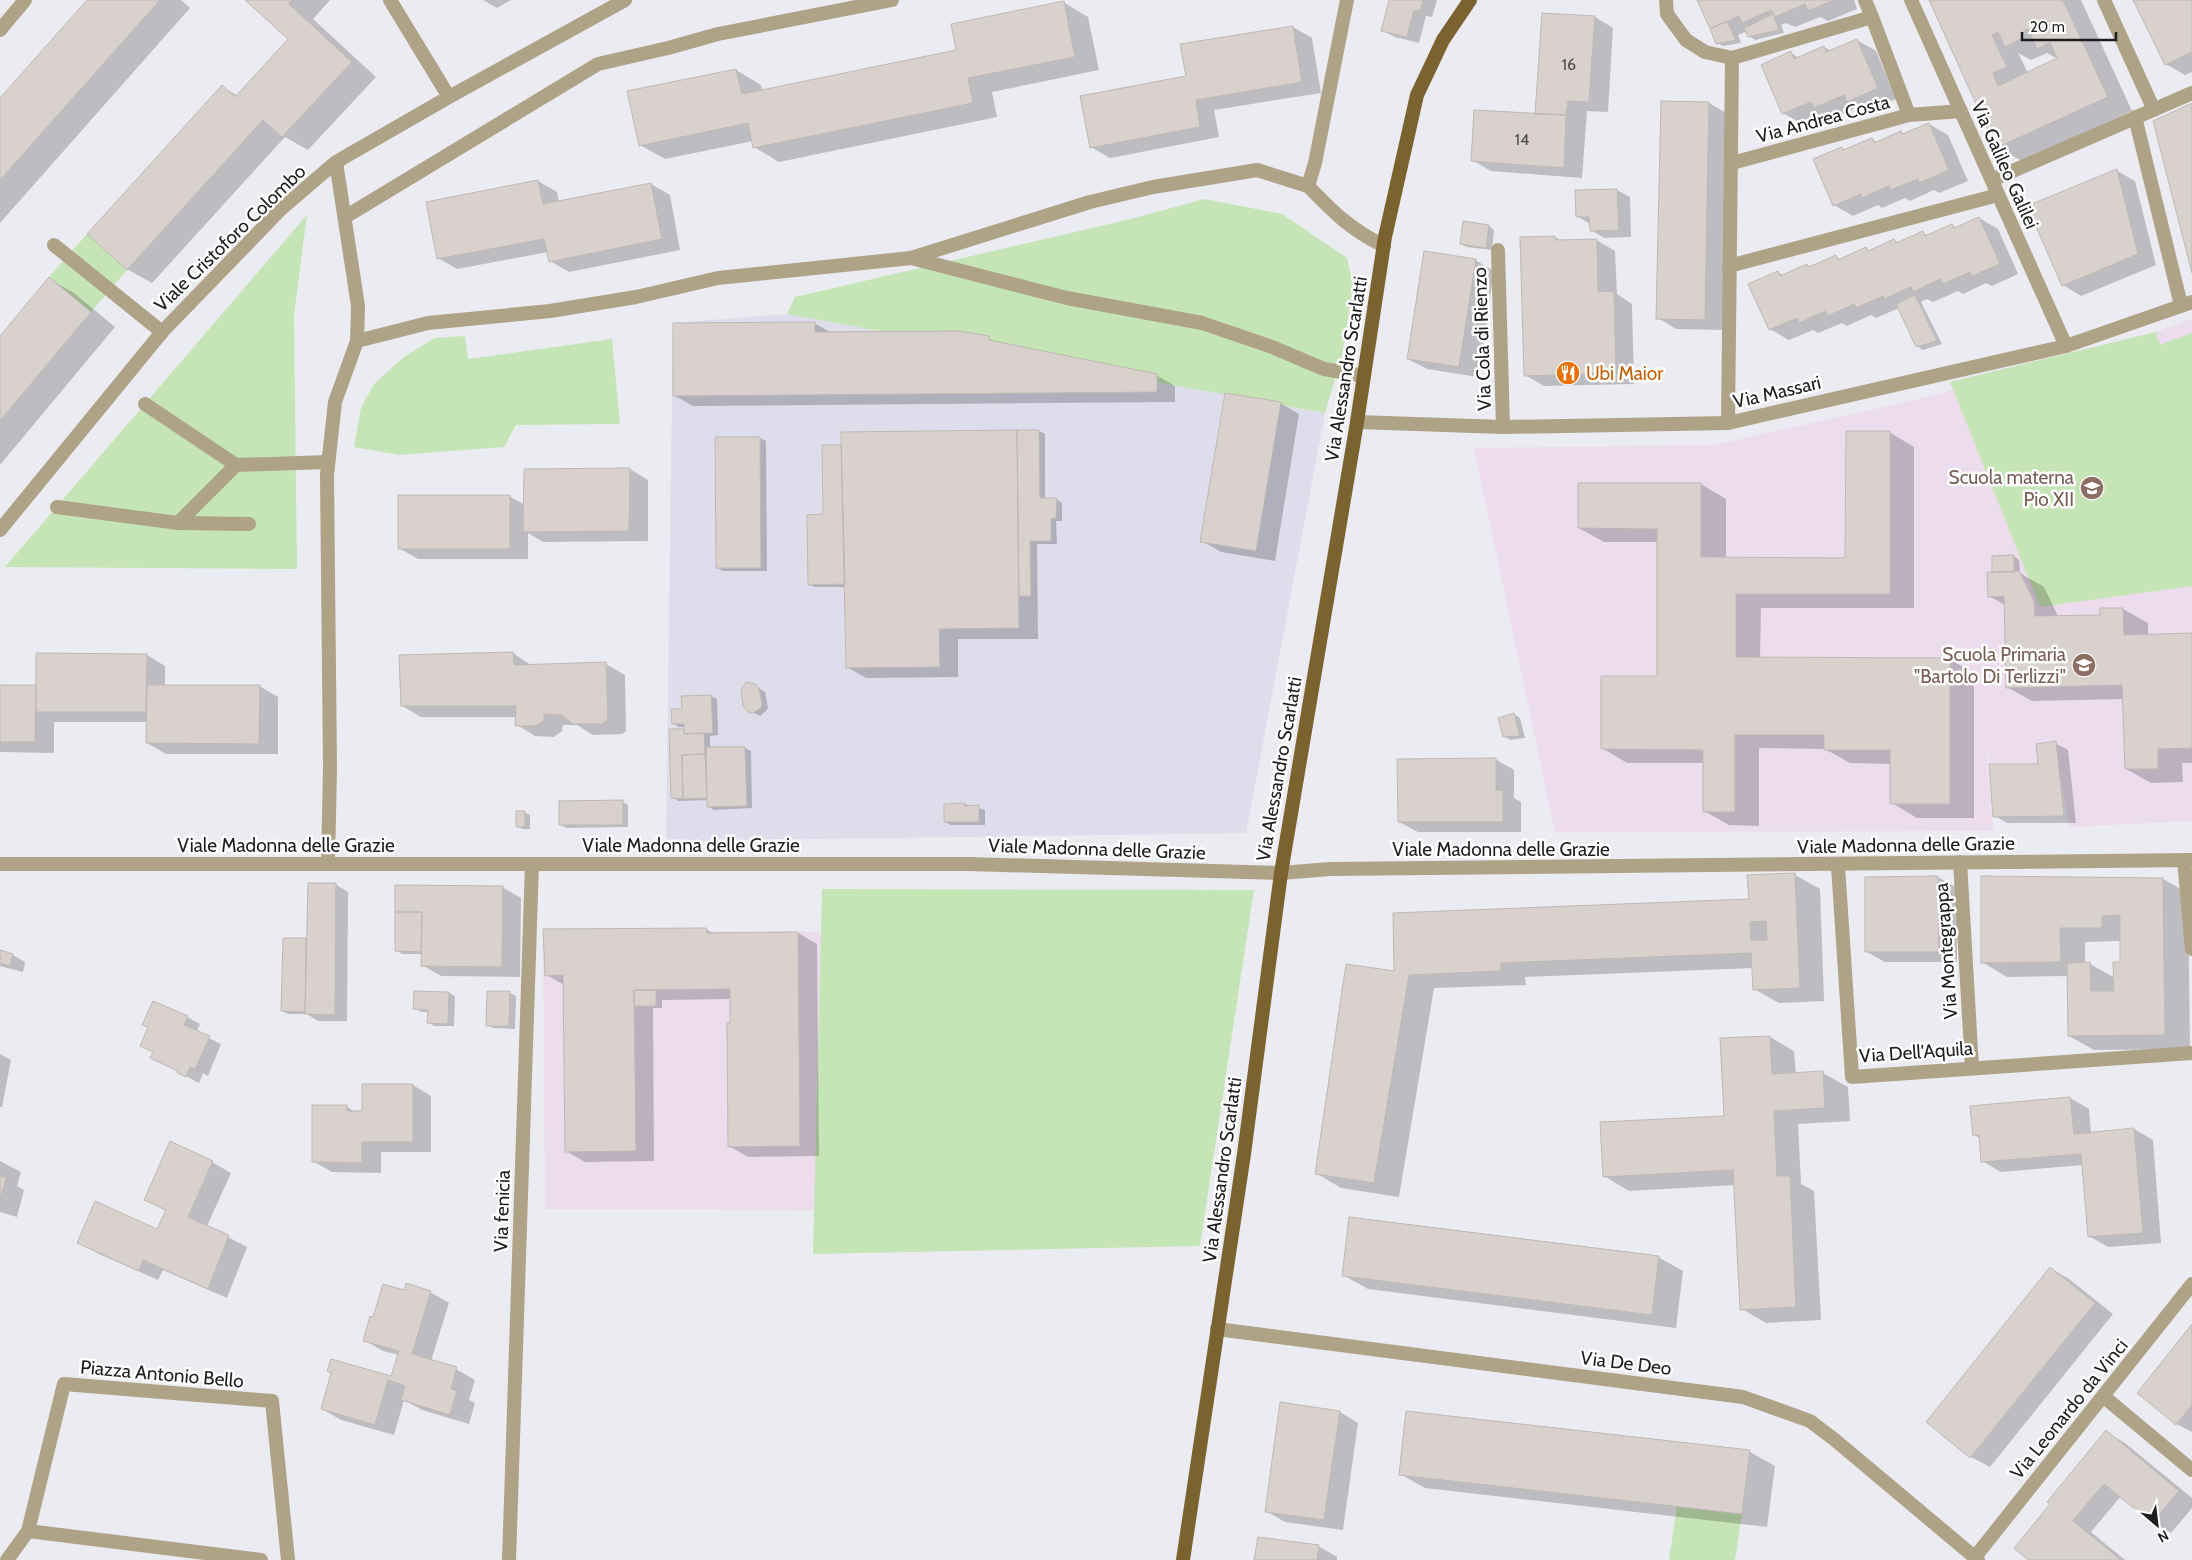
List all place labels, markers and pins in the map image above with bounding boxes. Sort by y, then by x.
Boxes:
restaurant icon: Ubi Maior [1555,360,1581,386]
place label: Ubi Maior [1586,362,1663,385]
place label: Scuola materna Pio XII [1949,466,2074,511]
school or university icon: Scuola materna Pio XII [2079,475,2105,501]
place label: Scuola Primaria "Bartolo Di Terlizzi" [1914,643,2066,688]
school or university icon: Scuola Primaria "Bartolo Di Terlizzi" [2071,652,2097,678]

